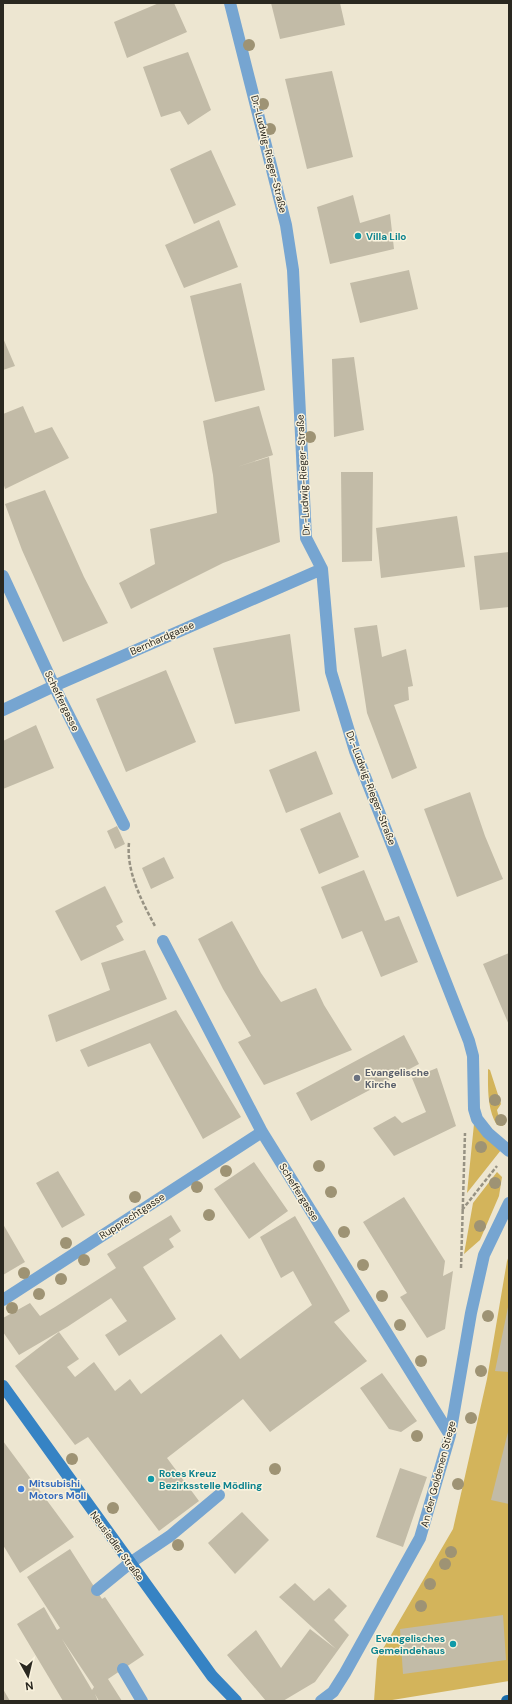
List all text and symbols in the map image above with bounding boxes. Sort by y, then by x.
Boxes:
street label: Dr.-Ludwig-Rieger-Straße [248,94,290,215]
place label: Villa Lilo [366,230,406,243]
marker: Villa Lilo [353,231,363,241]
street label: Dr.-Ludwig-Rieger-Straße [293,414,313,536]
street label: Bernhardgasse [128,618,196,658]
street label: Scheffergasse [42,669,82,734]
street label: Dr.-Ludwig-Rieger-Straße [343,729,399,847]
place label: Evangelische Kirche [365,1066,429,1091]
marker: Evangelische Kirche [352,1073,362,1083]
street label: Scheffergasse [276,1161,322,1224]
street label: Rupprechtgasse [97,1190,167,1242]
street label: An der Goldenen Stiege [418,1419,459,1529]
place label: Rotes Kreuz Bezirksstelle Mödling [159,1467,262,1492]
marker: Rotes Kreuz Bezirksstelle Mödling [146,1474,156,1484]
place label: Mitsubishi Motors Moll [29,1477,86,1502]
marker: Mitsubishi Motors Moll [16,1484,26,1494]
street label: Neusiedler Straße [87,1509,147,1584]
place label: Evangelisches Gemeindehaus [371,1632,445,1657]
marker: Evangelisches Gemeindehaus [448,1639,458,1649]
north arrow [8,1656,48,1696]
text: N [24,1678,34,1693]

